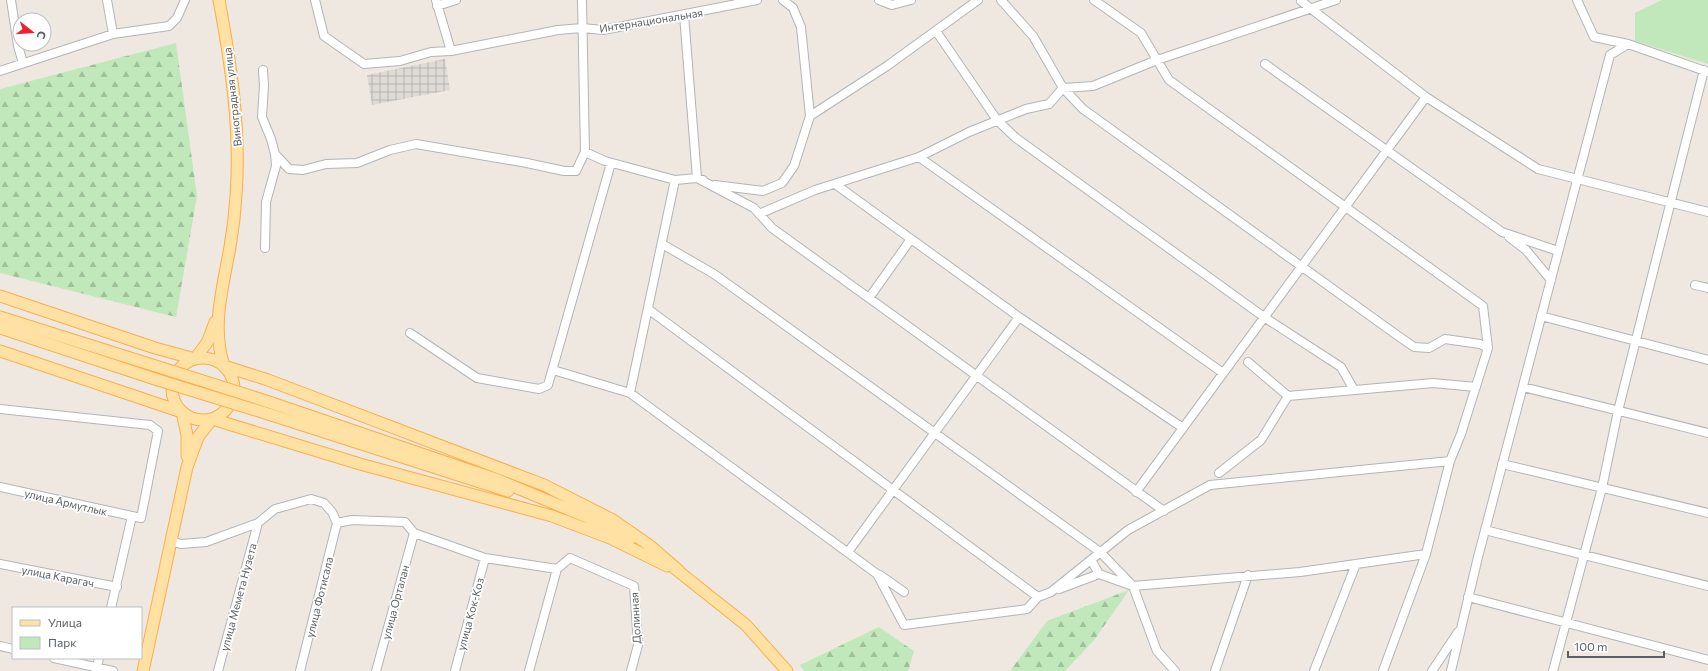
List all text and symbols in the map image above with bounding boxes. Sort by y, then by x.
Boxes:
street label: Интернациональная [598,5,704,35]
north arrow [12,12,52,52]
text: С [35,30,49,41]
street label: Виноградная улица [220,47,244,147]
street label: улица Армутлык [23,486,109,518]
street label: улица Мемета Нузета [217,542,259,652]
street label: улица Фотисала [303,555,335,639]
street label: улица Карагач [21,563,95,589]
street label: улица Орталан [379,563,411,641]
street label: улица Кок-Коз [454,576,486,652]
street label: Долинная [627,592,643,644]
legend [12,607,142,659]
text: Улица [48,615,82,629]
scale bar [1568,633,1664,659]
text: Парк [48,635,77,649]
text: 100 m [1574,639,1608,653]

